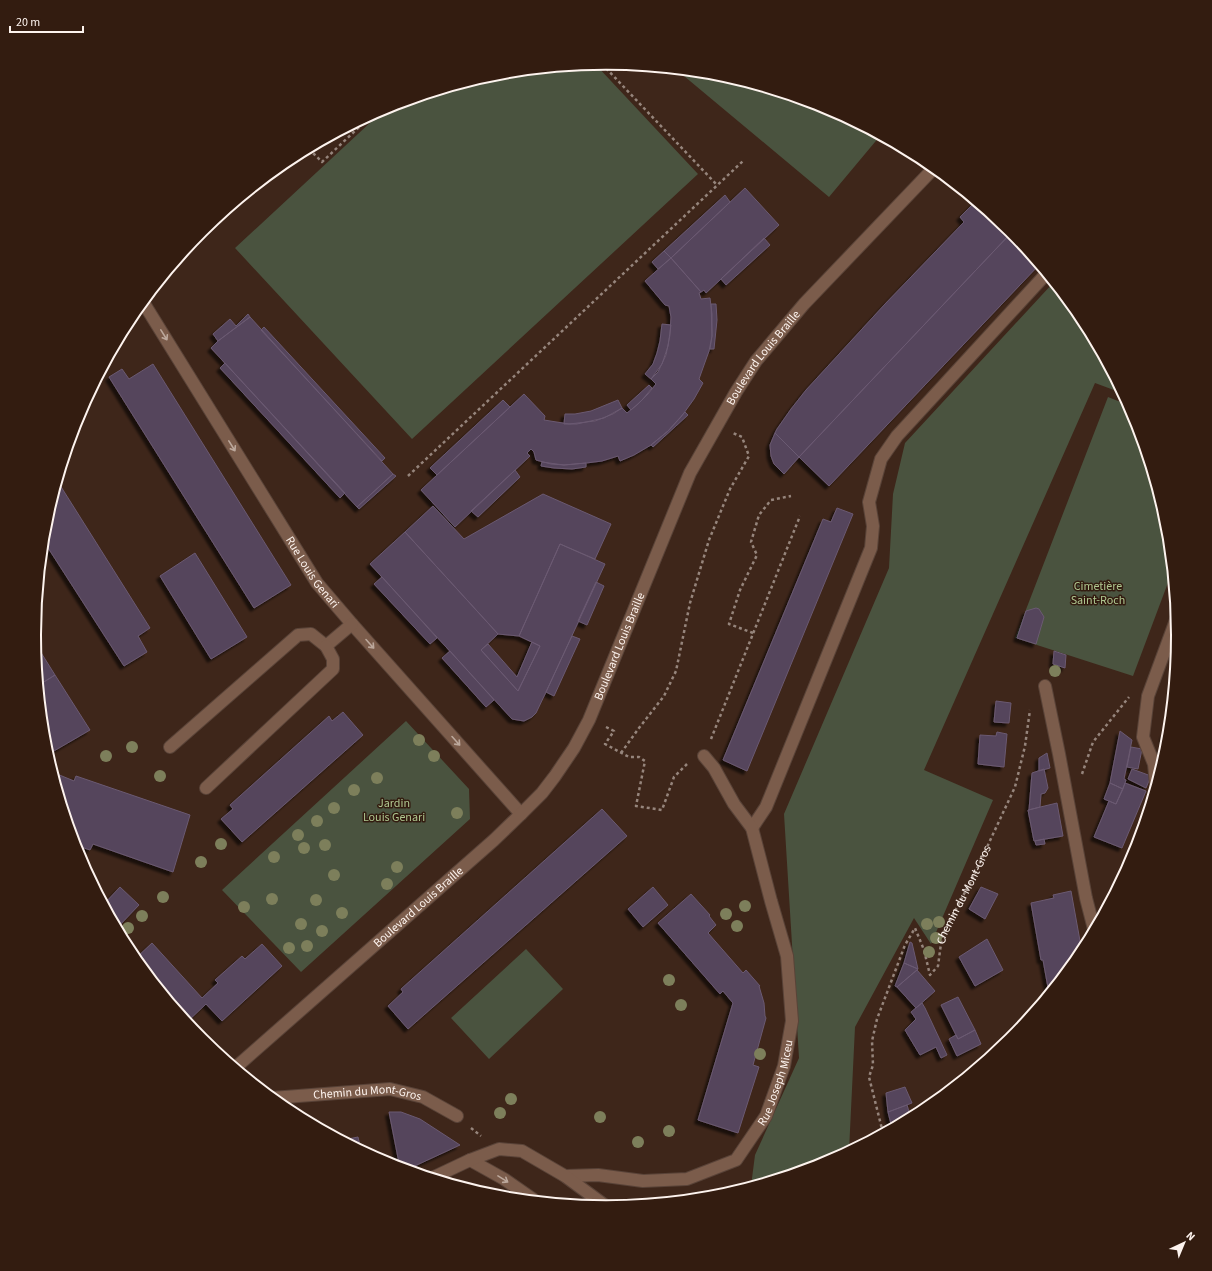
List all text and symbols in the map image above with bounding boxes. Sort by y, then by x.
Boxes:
scale bar [10,8,83,34]
text: 20 m [16,14,40,31]
street label: Boulevard Louis Braille [722,306,804,408]
one-way arrow [160,329,168,341]
one-way arrow [228,440,236,451]
street label: Rue Louis Genari [282,533,343,612]
park label: Cimetière Saint-Roch [1071,578,1125,609]
street label: Boulevard Louis Braille [590,590,649,703]
one-way arrow [365,639,374,649]
one-way arrow [451,736,461,746]
park label: Jardin Louis Genari [363,795,425,826]
street label: Chemin du Mont-Gros [932,842,995,945]
street label: Boulevard Louis Braille [369,862,467,951]
street label: Rue Joseph Miceu [753,1038,797,1129]
street label: Chemin du Mont-Gros [313,1080,423,1105]
one-way arrow [497,1175,509,1183]
north arrow [1164,1223,1204,1263]
text: N [1183,1228,1198,1244]

